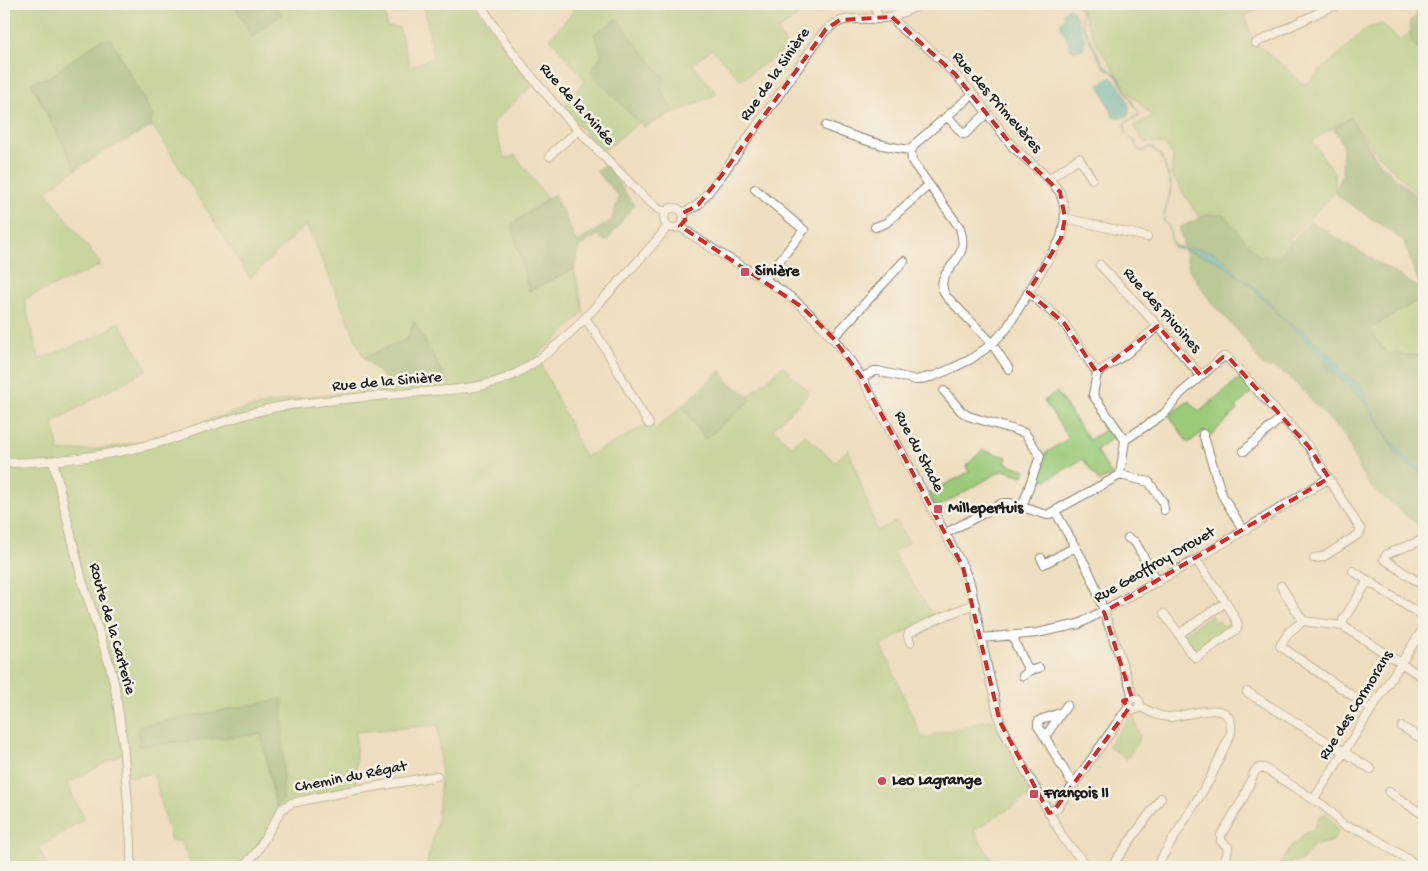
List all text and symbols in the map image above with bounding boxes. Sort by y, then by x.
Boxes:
street label: Rue de la Sinière [737,24,816,125]
street label: Rue des Primevères [947,48,1046,158]
street label: Rue de la Minée [534,60,618,151]
place label: Sinière [755,263,800,282]
street label: Rue des Pivoines [1118,264,1205,358]
marker: Sinière [739,266,751,278]
street label: Rue de la Sinière [332,369,443,397]
street label: Rue du Stade [889,408,948,496]
place label: Millepertuis [948,500,1024,519]
marker: Millepertuis [932,503,944,515]
street label: Rue Geoffroy Drouet [1091,523,1220,608]
street label: Route de la Carterie [83,561,139,698]
street label: Rue des Cormorans [1316,647,1399,764]
street label: Chemin du Régat [293,758,410,798]
place label: Leo Lagrange [892,772,982,791]
marker: Leo Lagrange [876,775,888,787]
place label: François II [1043,785,1109,804]
marker: François II [1028,788,1040,800]

